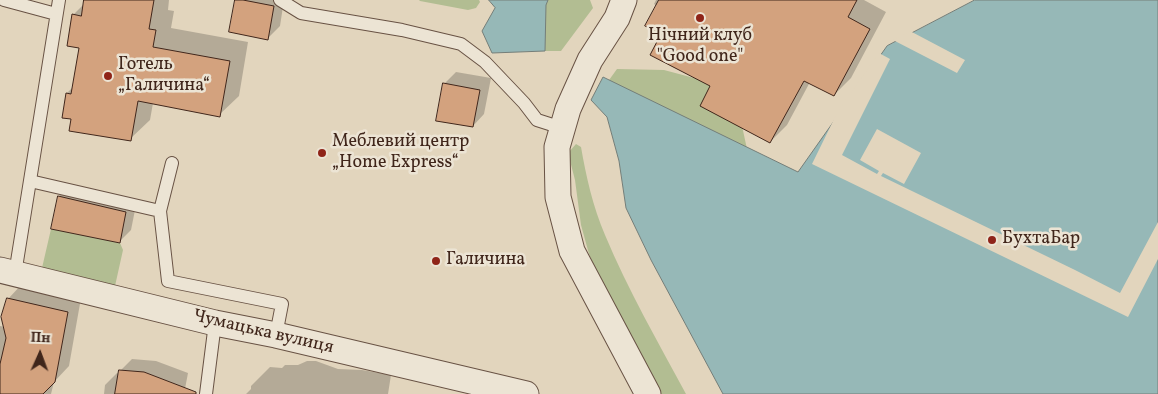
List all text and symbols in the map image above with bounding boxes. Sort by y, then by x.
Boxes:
marker: Нічний клуб "Good one" [694,12,706,24]
place label: Нічний клуб "Good one" [648,26,752,68]
place label: Готель „Галичина“ [118,55,210,98]
marker: Готель „Галичина“ [102,70,114,82]
place label: Меблевий центр „Home Express“ [332,132,469,174]
marker: Меблевий центр „Home Express“ [316,147,328,159]
place label: БухтаБар [1002,229,1080,251]
marker: БухтаБар [986,234,998,246]
place label: Галичина [446,250,525,272]
marker: Галичина [430,255,442,267]
street label: Чумацька вулиця [191,306,335,360]
north arrow [15,329,65,379]
text: Пн [30,329,51,348]

